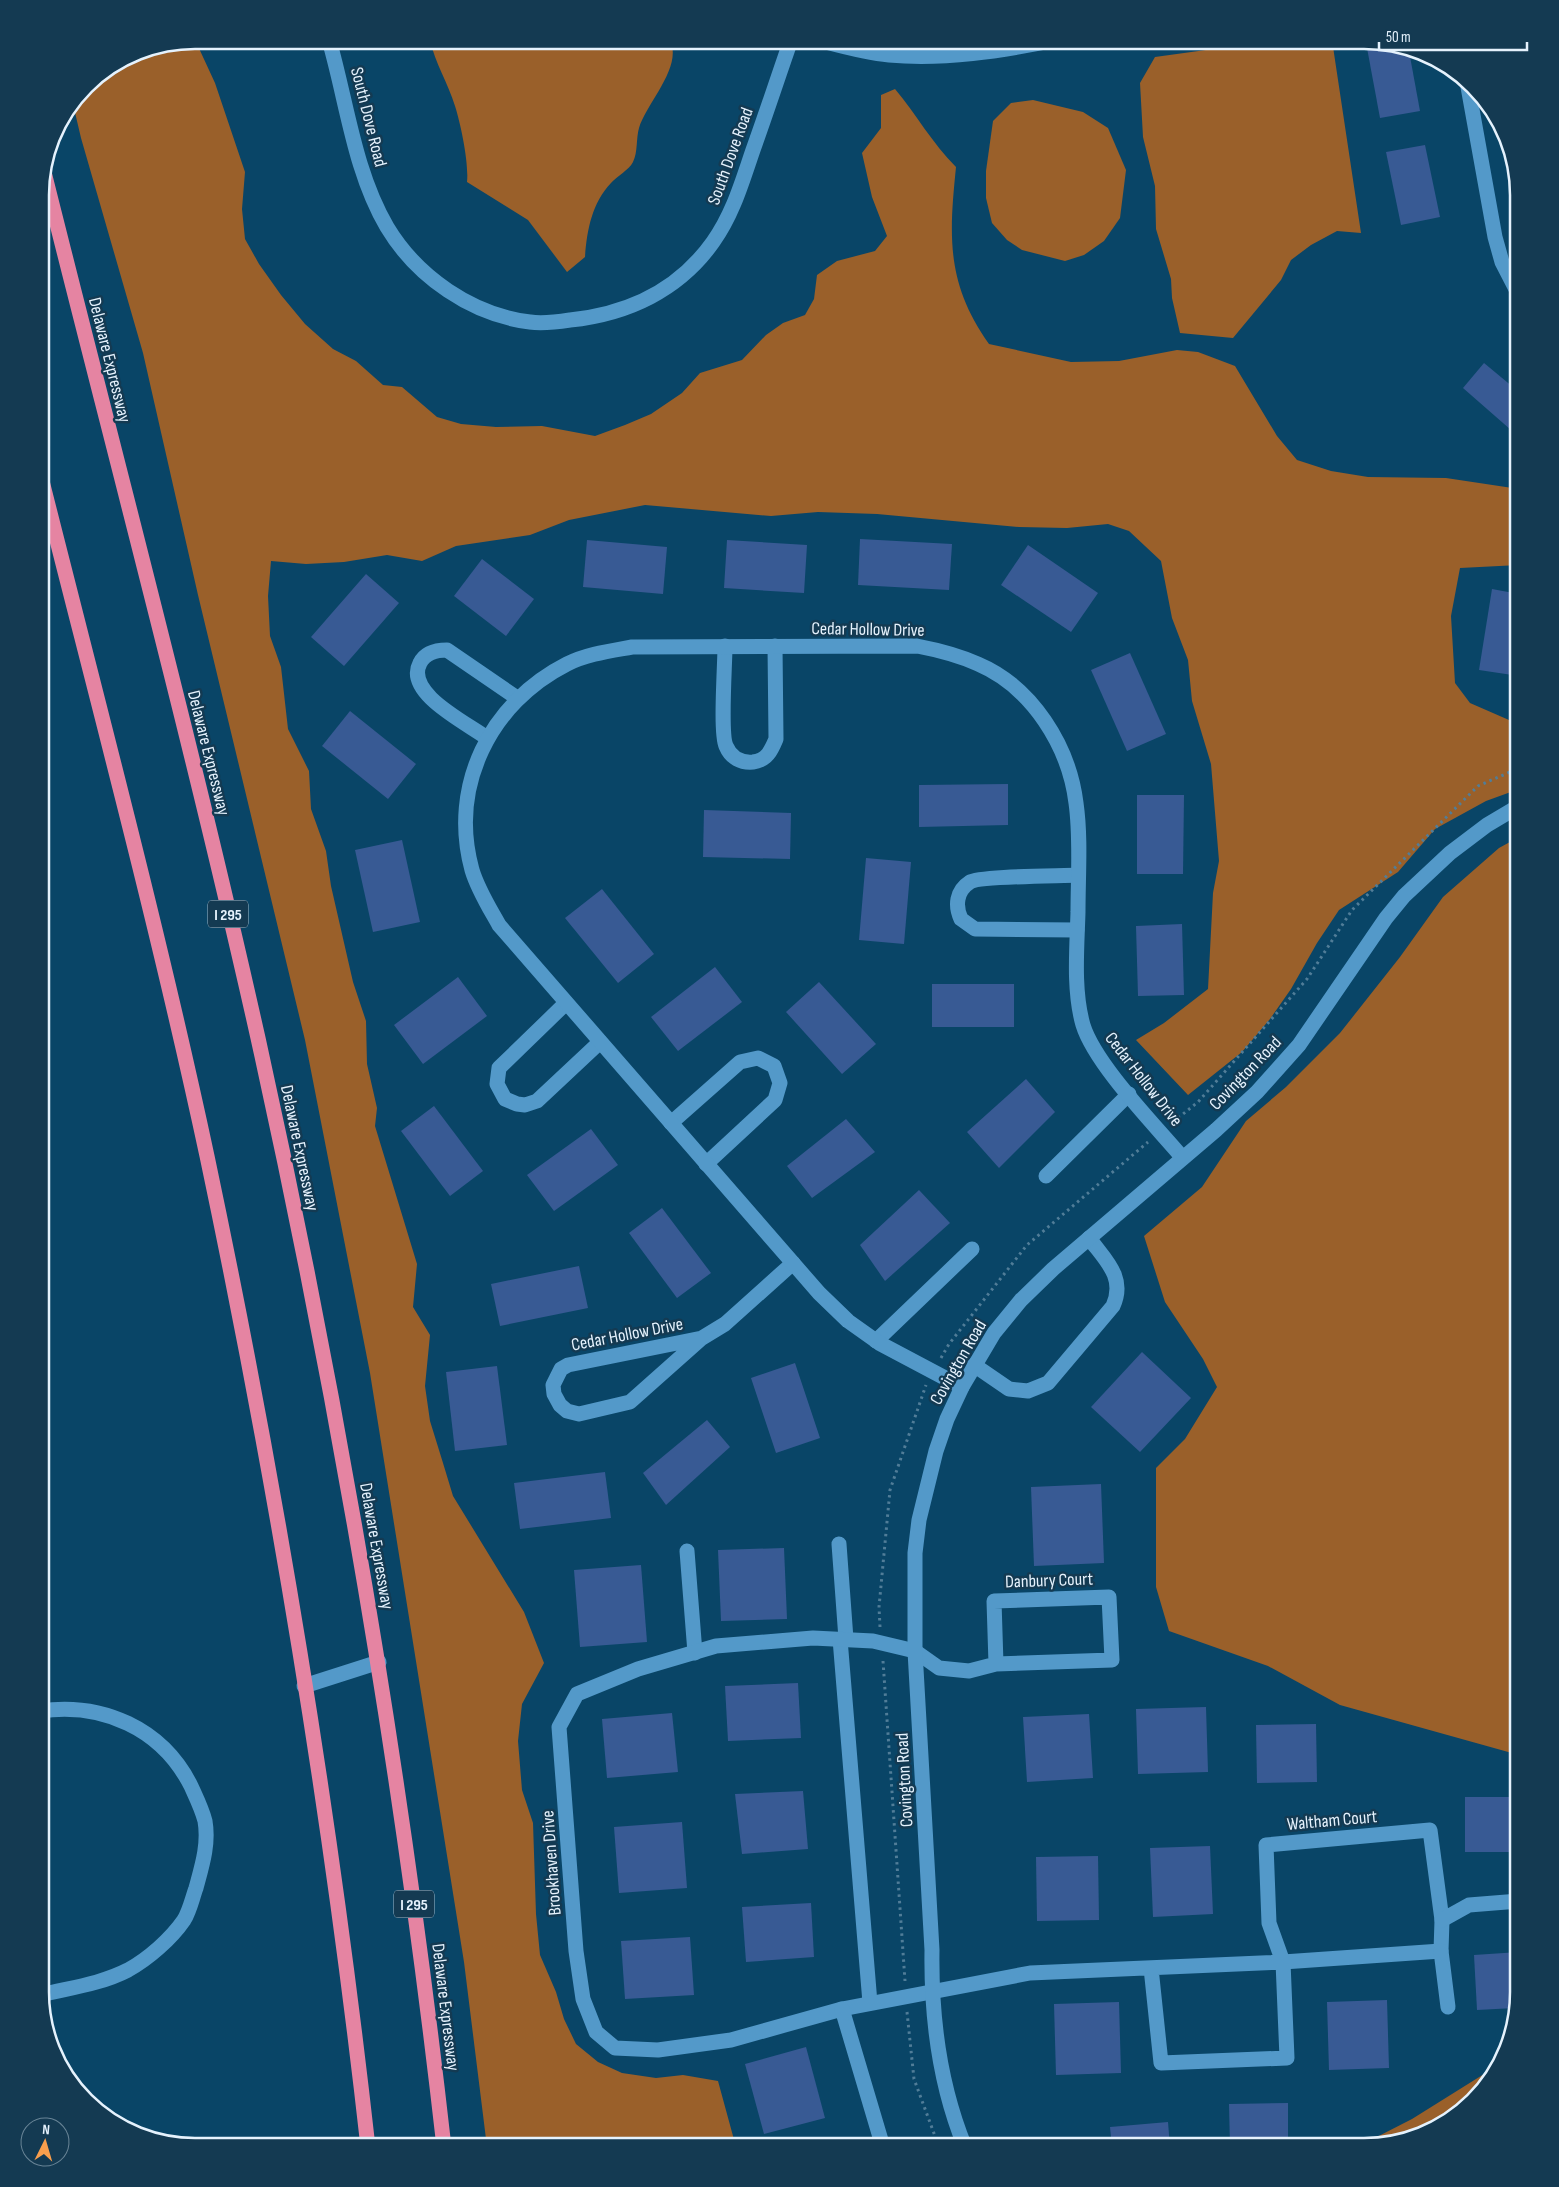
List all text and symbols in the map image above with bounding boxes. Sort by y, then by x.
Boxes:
scale bar [1379,20,1526,52]
text: 50 m [1386,28,1411,47]
street label: South Dove Road [346,65,391,169]
street label: South Dove Road [703,105,758,208]
street label: Delaware Expressway [84,295,135,425]
street label: Cedar Hollow Drive [811,618,925,641]
street label: Delaware Expressway [183,688,234,818]
road number: I 295 [208,901,248,928]
street label: Cedar Hollow Drive [1100,1028,1187,1130]
street label: Covington Road [1205,1032,1286,1115]
street label: Delaware Expressway [276,1083,323,1213]
street label: Cedar Hollow Drive [569,1313,685,1356]
street label: Covington Road [926,1316,991,1408]
street label: Delaware Expressway [355,1481,398,1611]
street label: Danbury Court [1005,1568,1094,1593]
street label: Covington Road [892,1732,917,1828]
street label: Waltham Court [1286,1806,1379,1835]
street label: Brookhaven Drive [537,1810,566,1916]
road number: I 295 [394,1890,434,1918]
street label: Delaware Expressway [427,1942,464,2072]
north arrow [20,2117,70,2167]
text: N [42,2121,51,2138]

